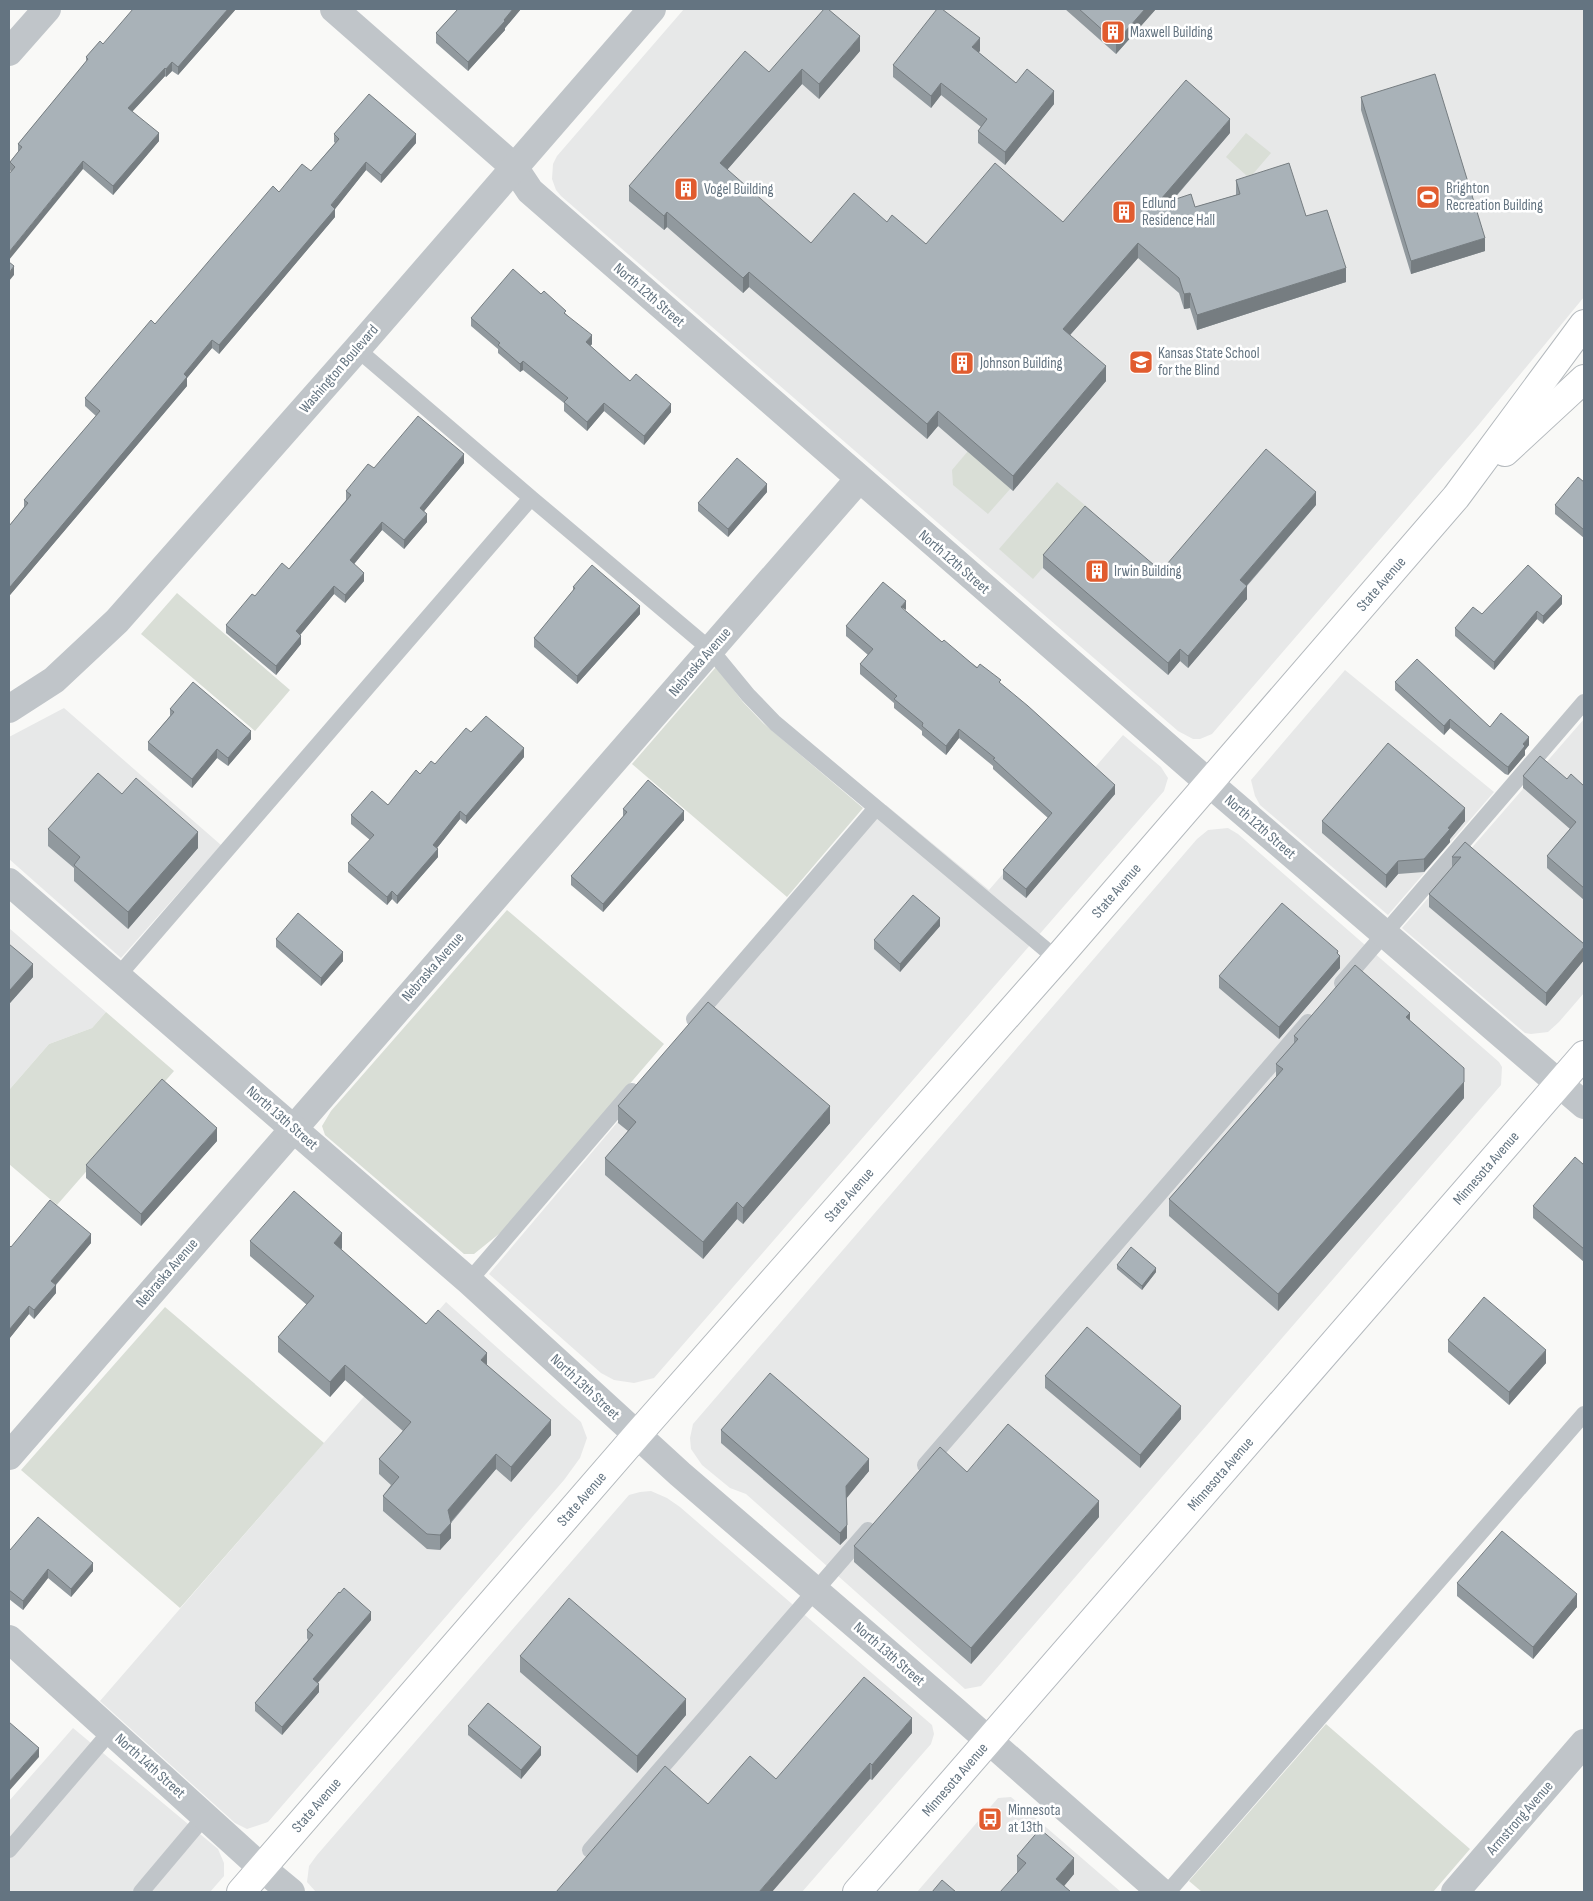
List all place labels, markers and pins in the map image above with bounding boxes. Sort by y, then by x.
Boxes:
building icon: Maxwell Building [1100,19,1126,45]
place label: Maxwell Building [1130,23,1213,42]
building icon: Vogel Building [673,176,699,202]
place label: Brighton Recreation Building [1446,179,1543,215]
place label: Vogel Building [704,180,774,199]
sports icon: Brighton Recreation Building [1415,184,1441,210]
place label: Edlund Residence Hall [1142,194,1215,230]
building icon: Edlund Residence Hall [1111,199,1137,225]
place label: Kansas State School for the Blind [1158,344,1259,380]
school or university icon: Kansas State School for the Blind [1128,349,1154,375]
building icon: Johnson Building [949,350,975,376]
place label: Johnson Building [979,354,1063,373]
building icon: Irwin Building [1084,558,1110,584]
place label: Irwin Building [1114,562,1182,581]
place label: Minnesota at 13th [1008,1801,1061,1837]
bus stop icon: Minnesota at 13th [977,1806,1003,1832]

